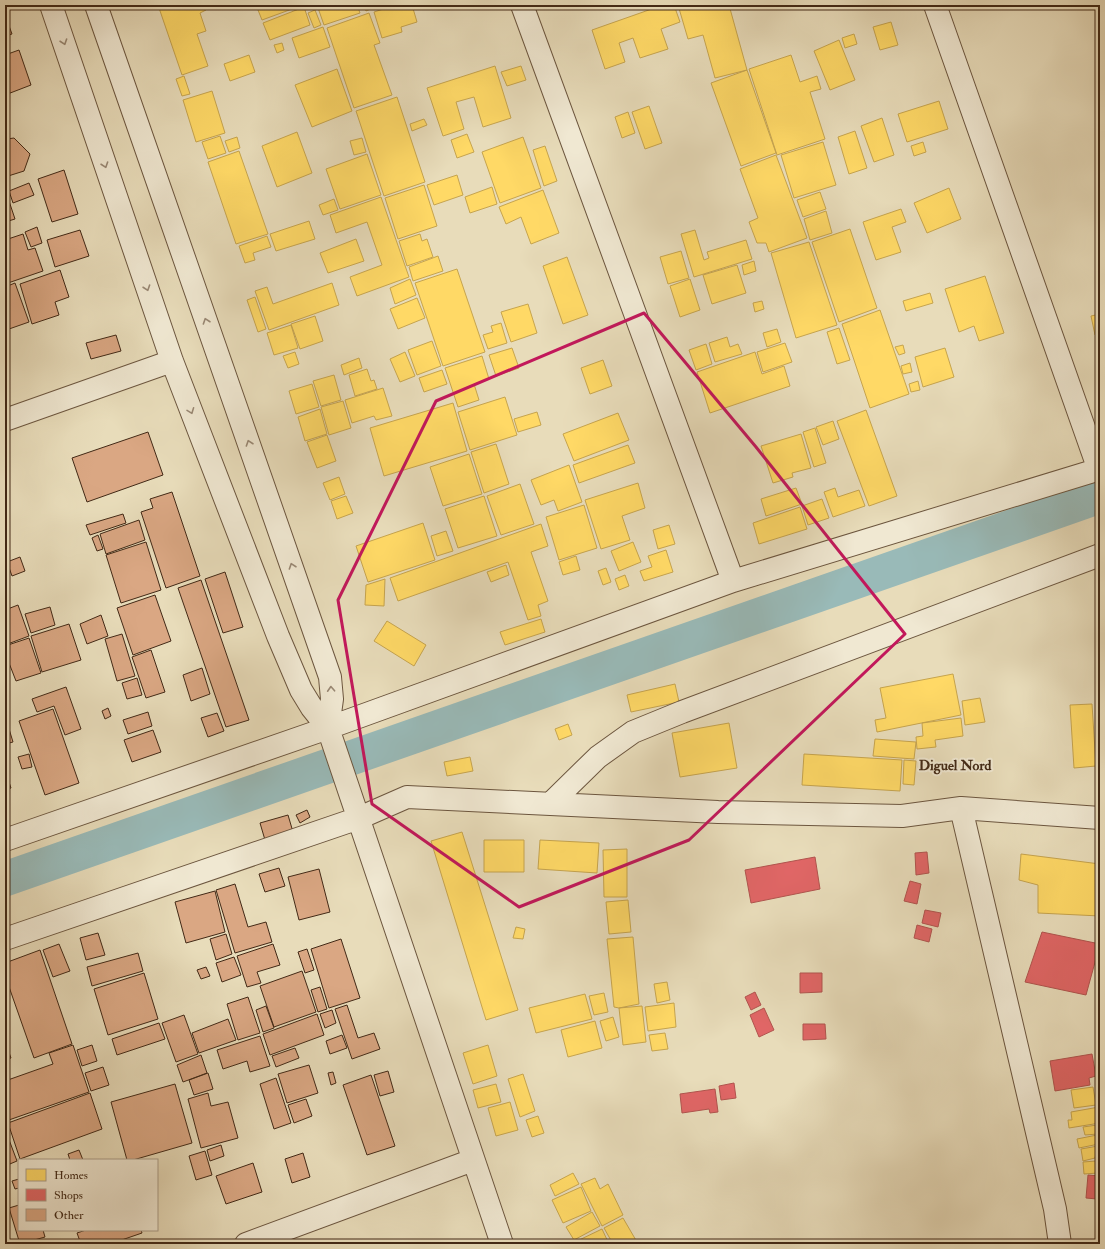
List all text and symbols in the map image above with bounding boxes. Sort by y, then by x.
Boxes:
one-way arrow [59,38,67,45]
one-way arrow [101,161,109,168]
one-way arrow [142,285,151,292]
one-way arrow [202,317,211,324]
one-way arrow [186,407,194,414]
one-way arrow [245,440,254,447]
one-way arrow [288,563,297,570]
one-way arrow [327,686,336,693]
district label: Diguel Nord [919,757,991,775]
legend [18,1159,158,1231]
text: Homes [54,1168,88,1183]
text: Shops [54,1188,83,1203]
text: Other [54,1208,84,1223]

